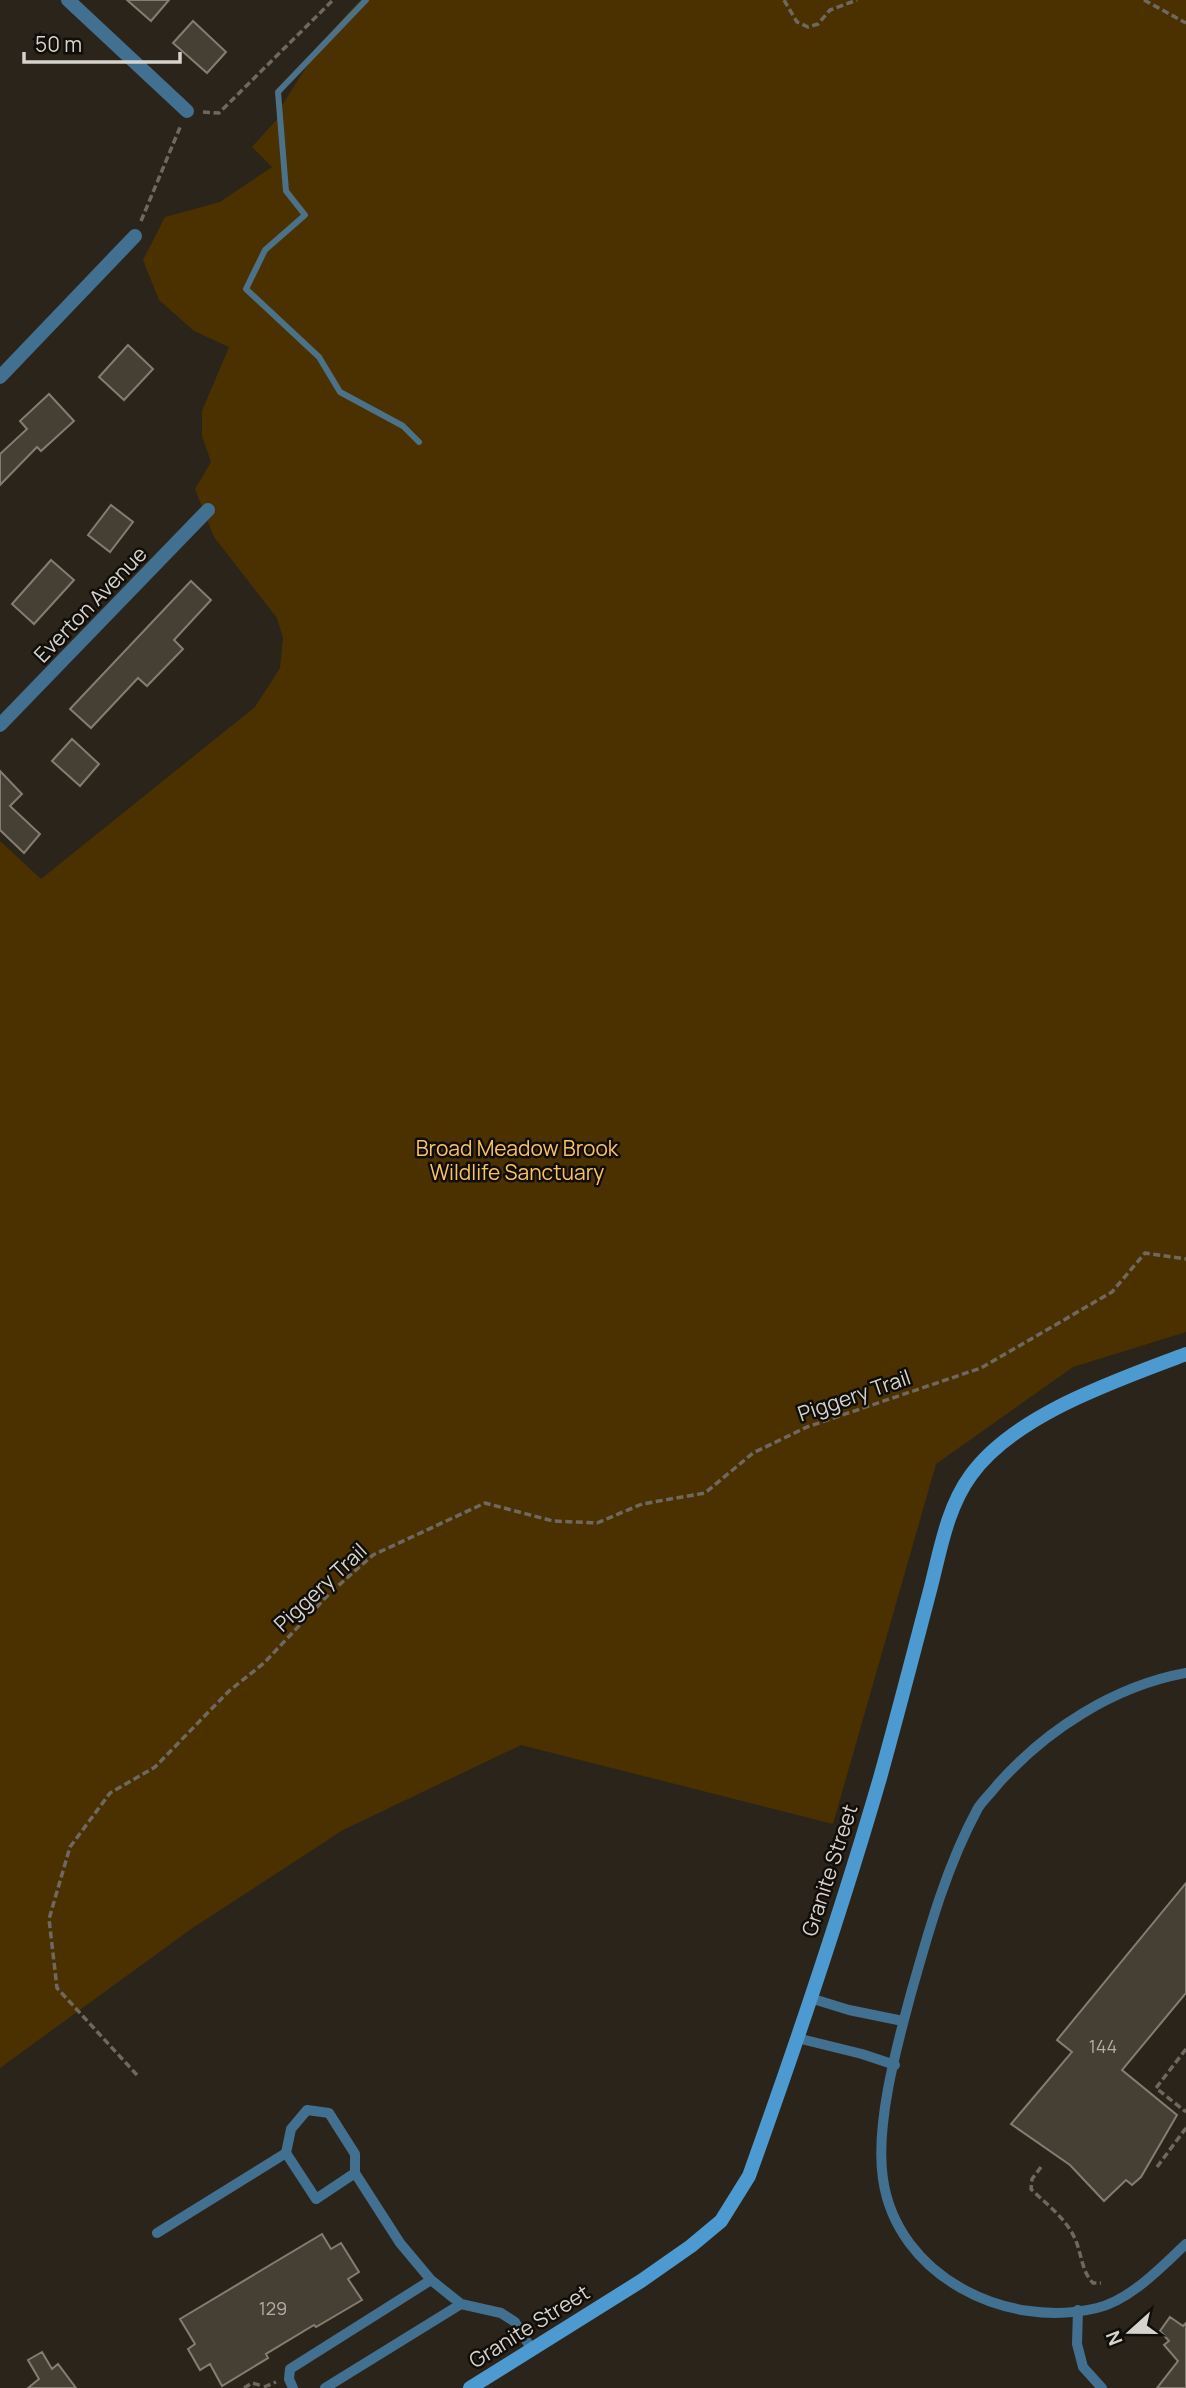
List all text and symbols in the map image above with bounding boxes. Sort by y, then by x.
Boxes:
scale bar [24,21,180,65]
text: 50 m [35,30,82,58]
street label: Everton Avenue [27,540,153,668]
park label: Broad Meadow Brook Wildlife Sanctuary [416,1134,619,1186]
street label: Piggery Trail [794,1363,914,1427]
street label: Piggery Trail [267,1537,373,1637]
street label: Granite Street [794,1800,864,1940]
house number: 144 [1089,2034,1117,2058]
street label: Granite Street [463,2278,595,2374]
house number: 129 [259,2296,287,2320]
north arrow [1095,2297,1165,2367]
text: N [1100,2327,1129,2349]

